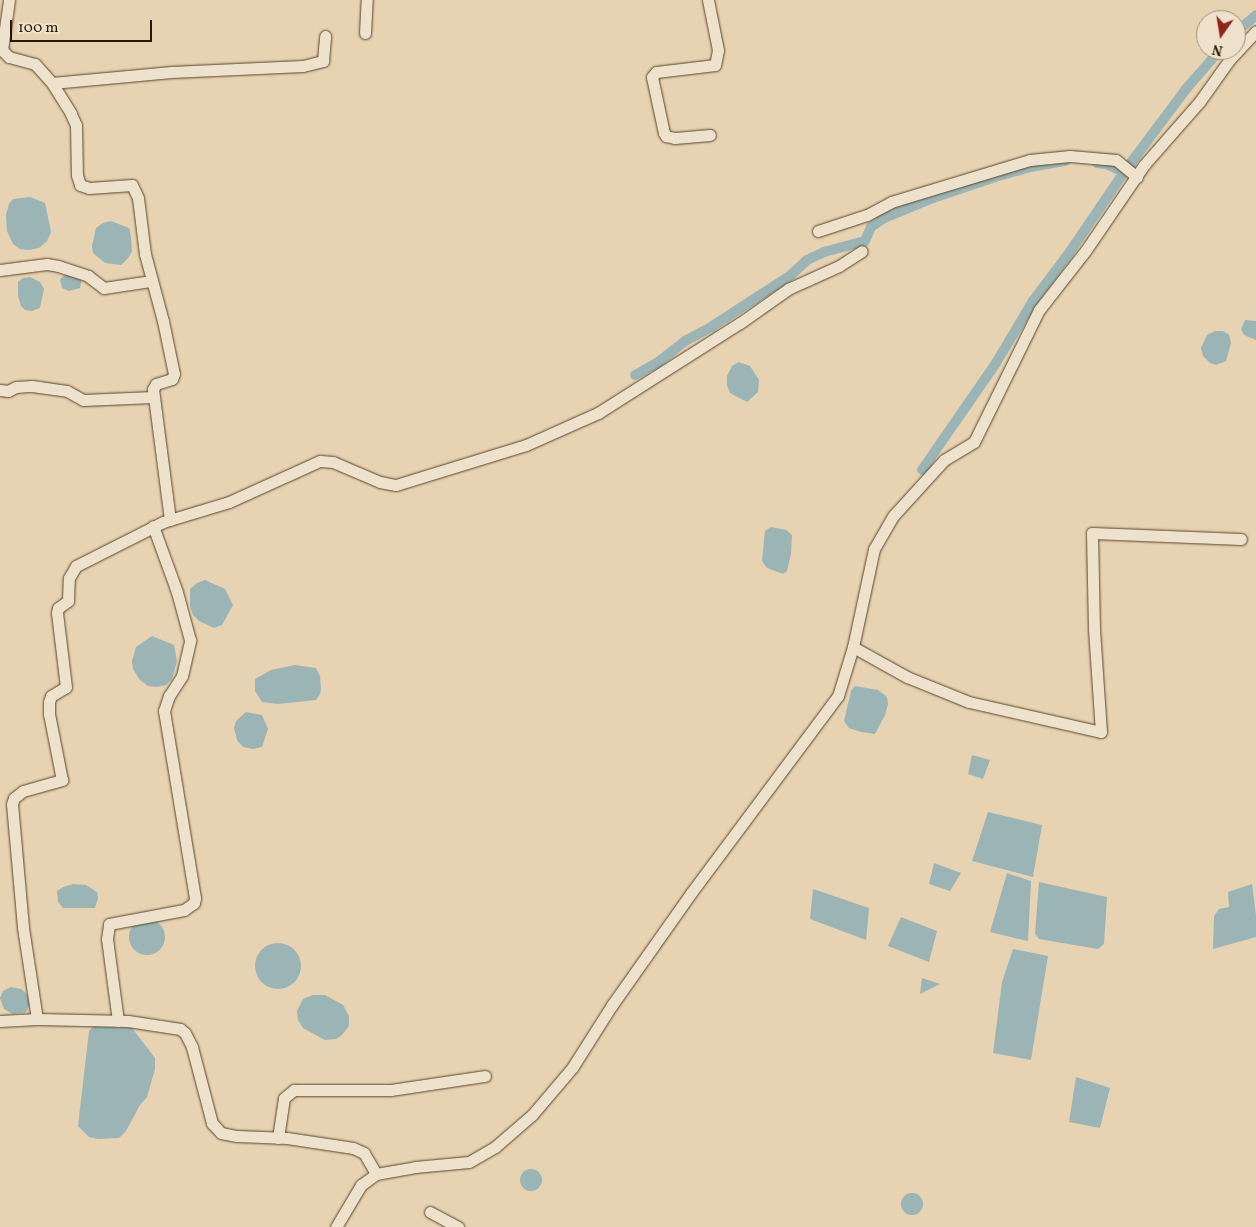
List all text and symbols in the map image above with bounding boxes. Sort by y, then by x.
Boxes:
scale bar [12,10,155,42]
north arrow [1196,10,1246,60]
text: 100 m [18,18,58,39]
text: N [1211,39,1225,60]

